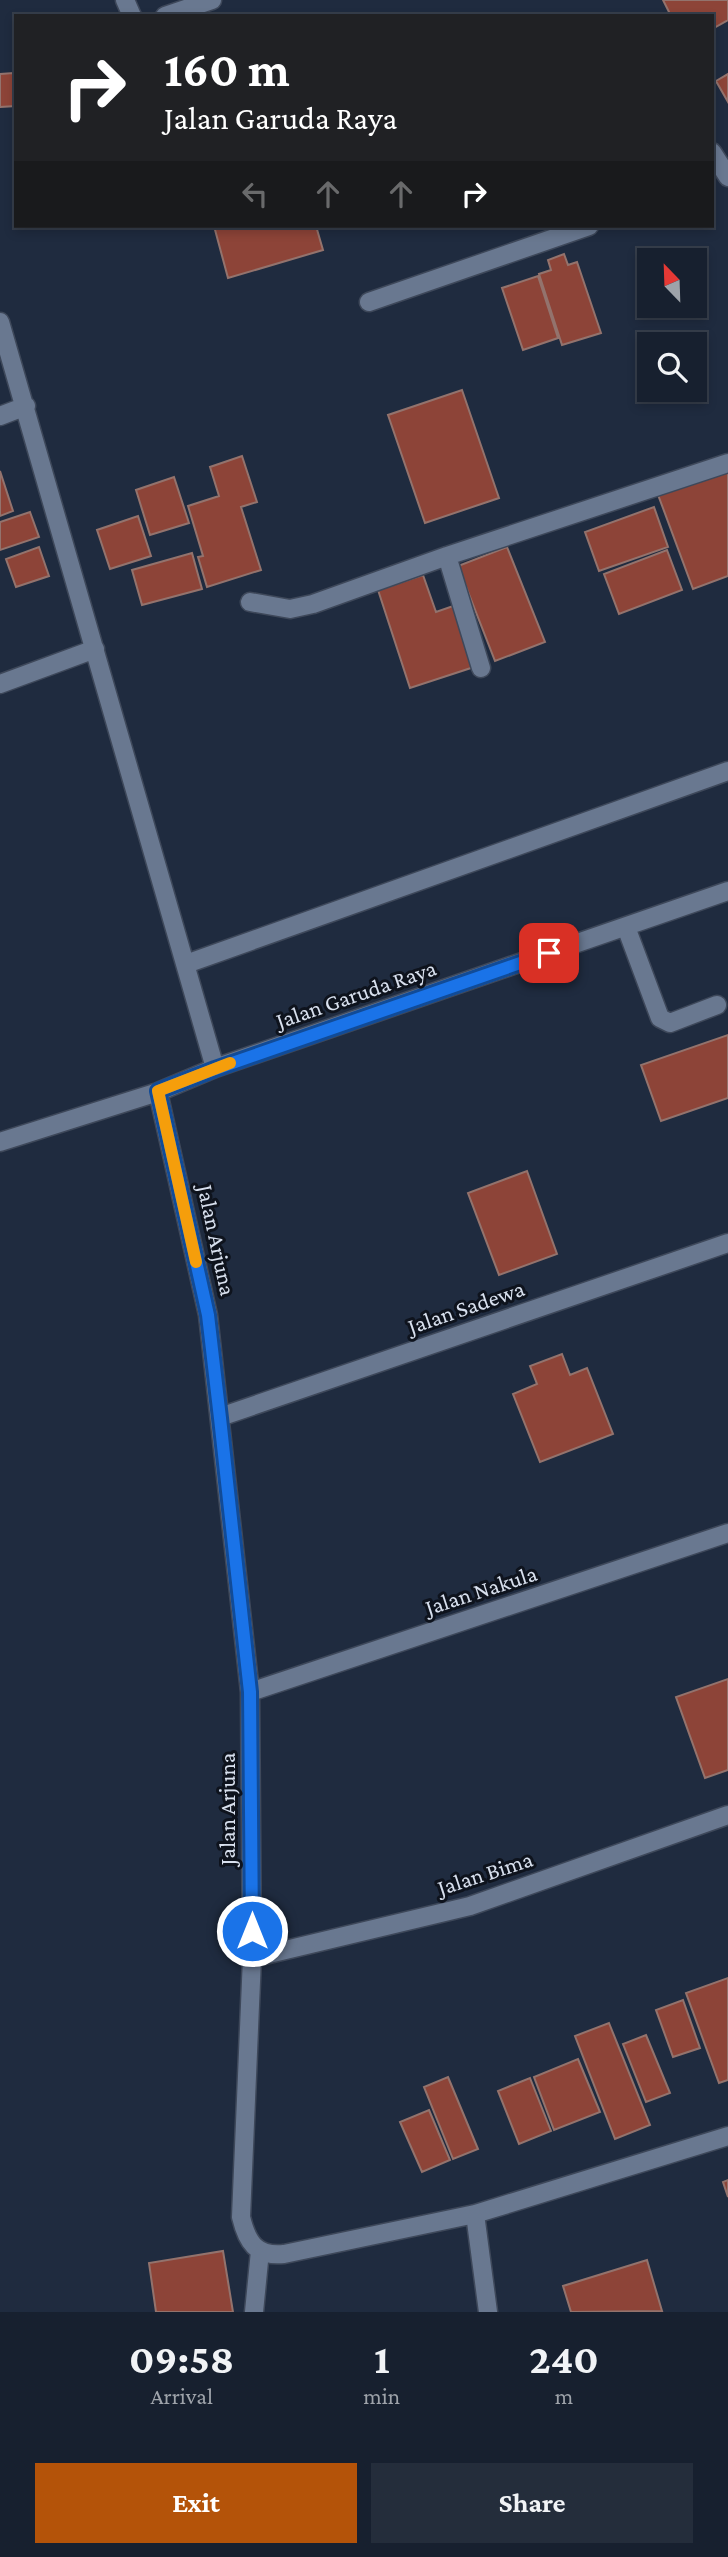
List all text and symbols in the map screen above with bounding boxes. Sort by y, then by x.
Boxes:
icon: right [49,42,140,133]
text: 160 m [164,42,290,97]
text: Jalan Garuda Raya [164,100,397,136]
icon: left [236,175,274,213]
icon: ahead [309,175,347,213]
icon: ahead [382,175,420,213]
icon: right [455,175,493,213]
north arrow [637,248,707,318]
map controls [637,248,707,402]
button: search [637,332,707,402]
pin [519,923,579,983]
icon: arrive [530,934,568,972]
street label: Jalan Garuda Raya [271,954,440,1034]
street label: Jalan Arjuna [192,1180,242,1298]
street label: Jalan Sadewa [402,1275,528,1340]
street label: Jalan Nakula [420,1560,541,1621]
street label: Jalan Arjuna [214,1752,240,1867]
street label: Jalan Bima [432,1845,536,1901]
position arrow [215,1894,289,1968]
text: 09:58 [129,2335,234,2382]
text: 1 [374,2335,390,2382]
text: 240 [529,2335,599,2382]
text: Arrival [150,2383,213,2409]
text: min [363,2383,400,2409]
text: m [555,2383,573,2409]
button: Exit [35,2463,357,2543]
button: Share [371,2463,693,2543]

